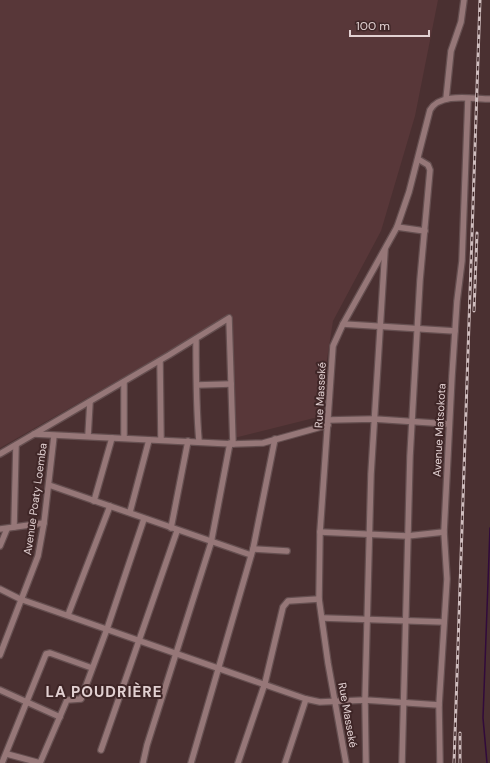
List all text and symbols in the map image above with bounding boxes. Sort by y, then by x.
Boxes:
scale bar [350,12,429,38]
text: 100 m [356,18,390,34]
street label: Rue Masseké [311,362,329,428]
street label: Avenue Matsokota [430,383,448,477]
street label: Avenue Poaty Loemba [20,442,50,556]
street label: Rue Masseké [335,681,361,749]
district label: LA POUDRIÈRE [46,682,162,702]

